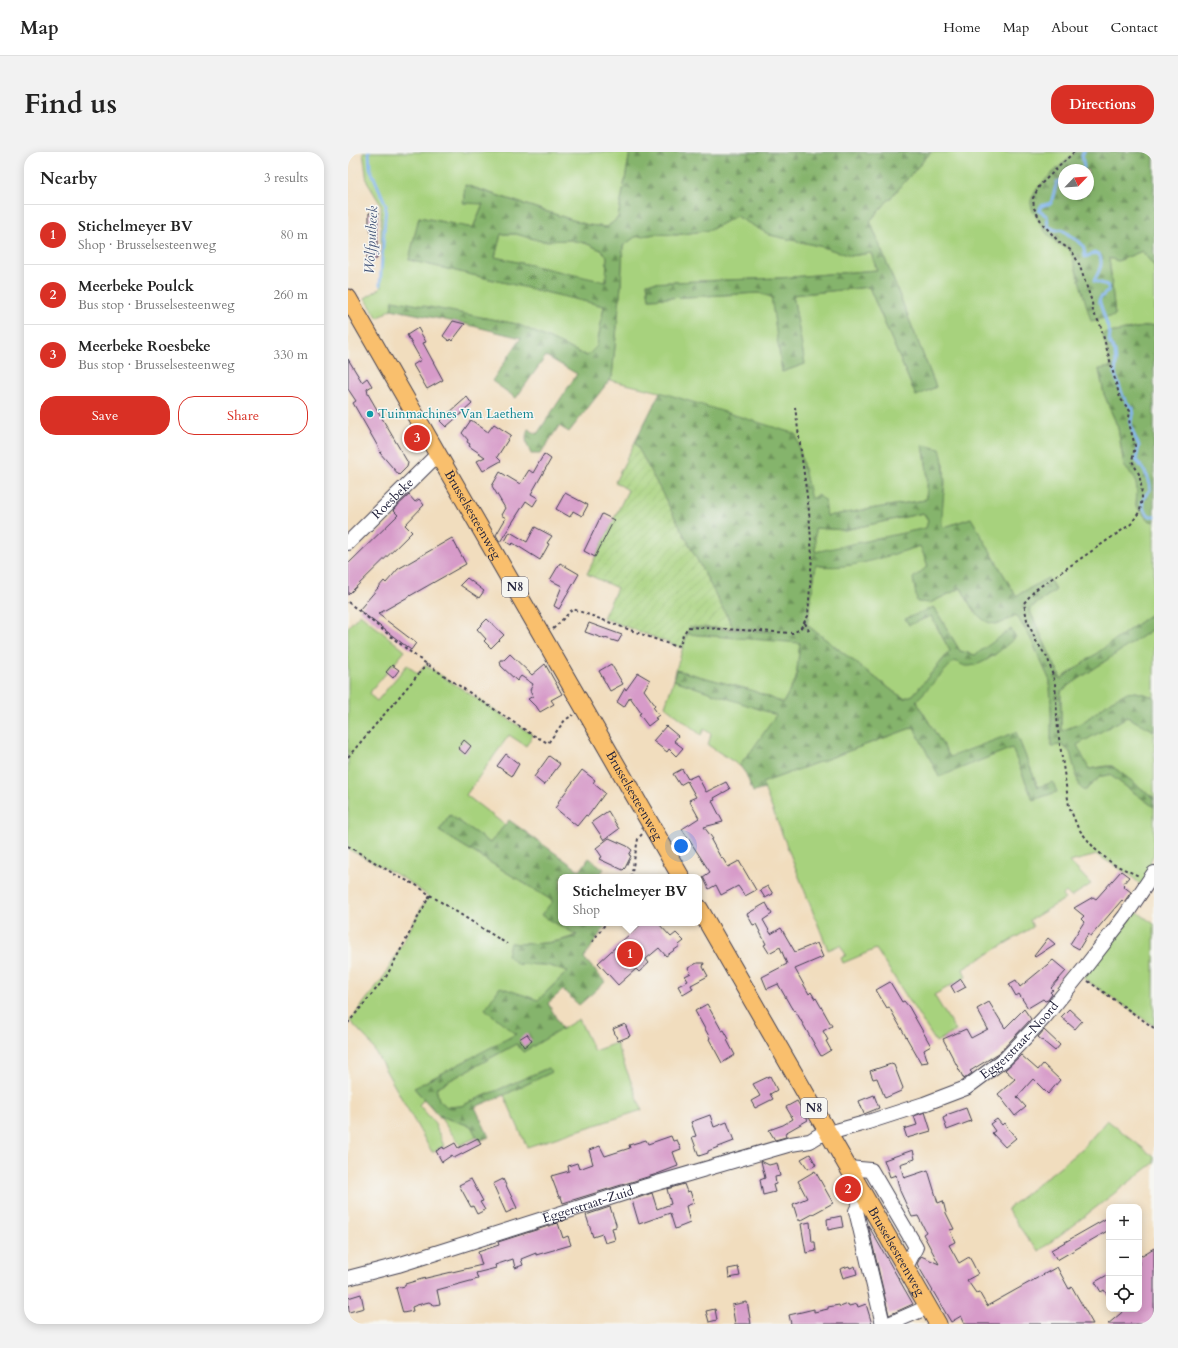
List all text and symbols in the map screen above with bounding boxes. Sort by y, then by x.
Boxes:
text: Map [20,15,59,41]
text: Home [943,18,981,37]
text: Map [1003,18,1029,37]
text: About [1051,18,1088,37]
text: Contact [1110,18,1158,37]
text: Find us [24,85,117,123]
button: Directions [1051,85,1154,124]
north arrow [1058,164,1094,200]
text: Nearby [40,167,97,190]
text: 3 results [264,169,308,187]
water label: Wolfputbeek [360,205,382,275]
text: Stichelmeyer BV [78,216,193,236]
text: 1 [50,226,56,244]
text: 80 m [280,226,308,244]
text: Shop · Brusselsesteenweg [78,236,216,254]
text: Meerbeke Poulck [78,276,194,296]
text: 2 [50,286,56,304]
text: 260 m [274,286,308,304]
text: Bus stop · Brusselsesteenweg [78,296,235,314]
text: Meerbeke Roesbeke [78,336,211,356]
text: 3 [50,346,56,364]
text: 330 m [274,346,308,364]
text: Bus stop · Brusselsesteenweg [78,356,235,374]
button: Save [40,396,170,435]
button: Share [178,396,308,435]
place label: Tuinmachines Van Laethem [378,405,534,423]
marker: Tuinmachines Van Laethem [365,409,375,419]
pin: 3 [404,423,430,453]
street label: Brusselsesteenweg [440,467,506,563]
street label: Roesbeke [368,474,418,523]
road number: N8 [502,577,528,597]
street label: Brusselsesteenweg [601,748,667,844]
your location [671,836,691,856]
popup [558,874,702,926]
text: Stichelmeyer BV [573,881,687,901]
text: Shop [573,901,600,919]
pin: 1 [617,939,643,969]
street label: Eggerstraat-Noord [976,998,1063,1084]
road number: N8 [801,1098,827,1118]
pin: 2 [835,1174,861,1204]
street label: Eggerstraat-Zuid [540,1182,636,1228]
street label: Brusselsesteenweg [863,1203,929,1300]
map controls [1106,1204,1142,1312]
button: + [1106,1204,1142,1240]
button: − [1106,1240,1142,1276]
button: locate [1106,1276,1142,1312]

